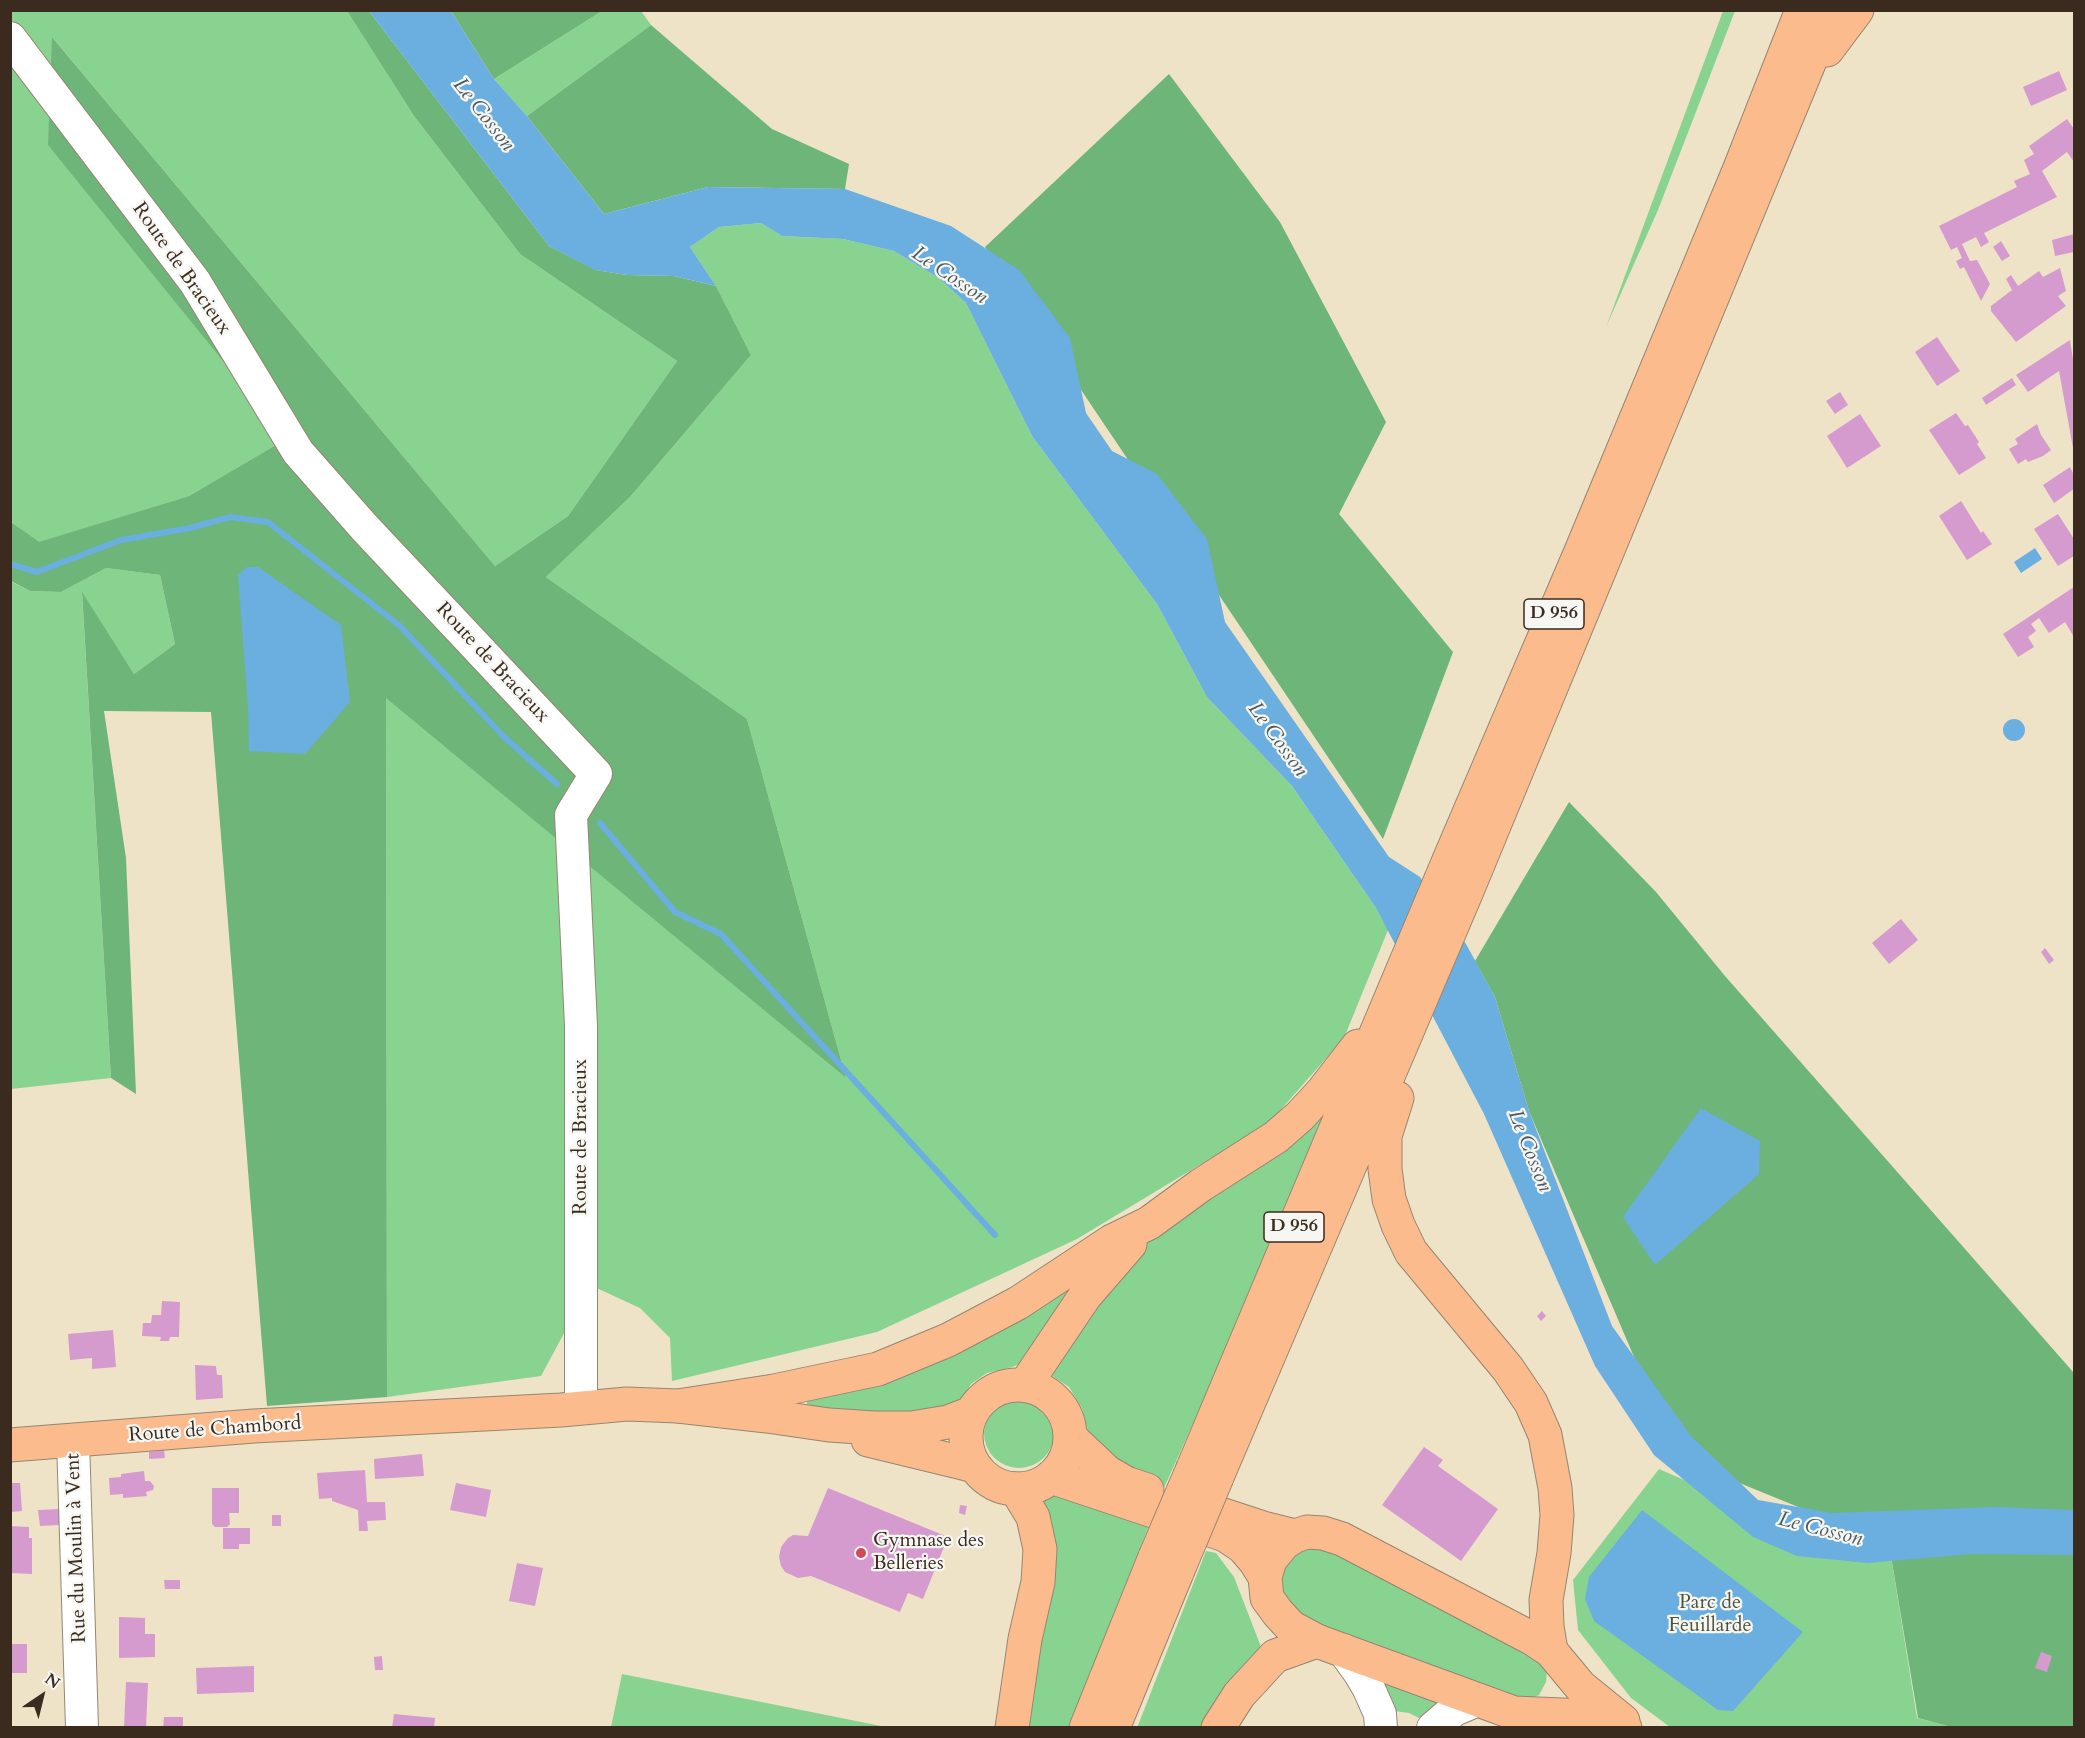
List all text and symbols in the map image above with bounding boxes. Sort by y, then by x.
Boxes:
water label: Le Cosson [447,73,519,157]
street label: Route de Bracieux [126,198,236,340]
water label: Le Cosson [906,242,992,310]
street label: Route de Bracieux [430,598,554,728]
road number: D 956 [1524,599,1584,629]
water label: Le Cosson [1242,698,1312,782]
street label: Route de Bracieux [569,1059,593,1215]
water label: Le Cosson [1501,1106,1557,1196]
road number: D 956 [1264,1212,1324,1242]
street label: Route de Chambord [128,1412,302,1448]
street label: Rue du Moulin à Vent [62,1453,92,1643]
water label: Le Cosson [1775,1507,1865,1553]
place label: Gymnase des Belleries [873,1529,984,1576]
marker: Gymnase des Belleries [854,1546,868,1560]
park label: Parc de Feuillarde [1669,1591,1751,1638]
north arrow [12,1666,72,1726]
text: N [40,1668,64,1694]

